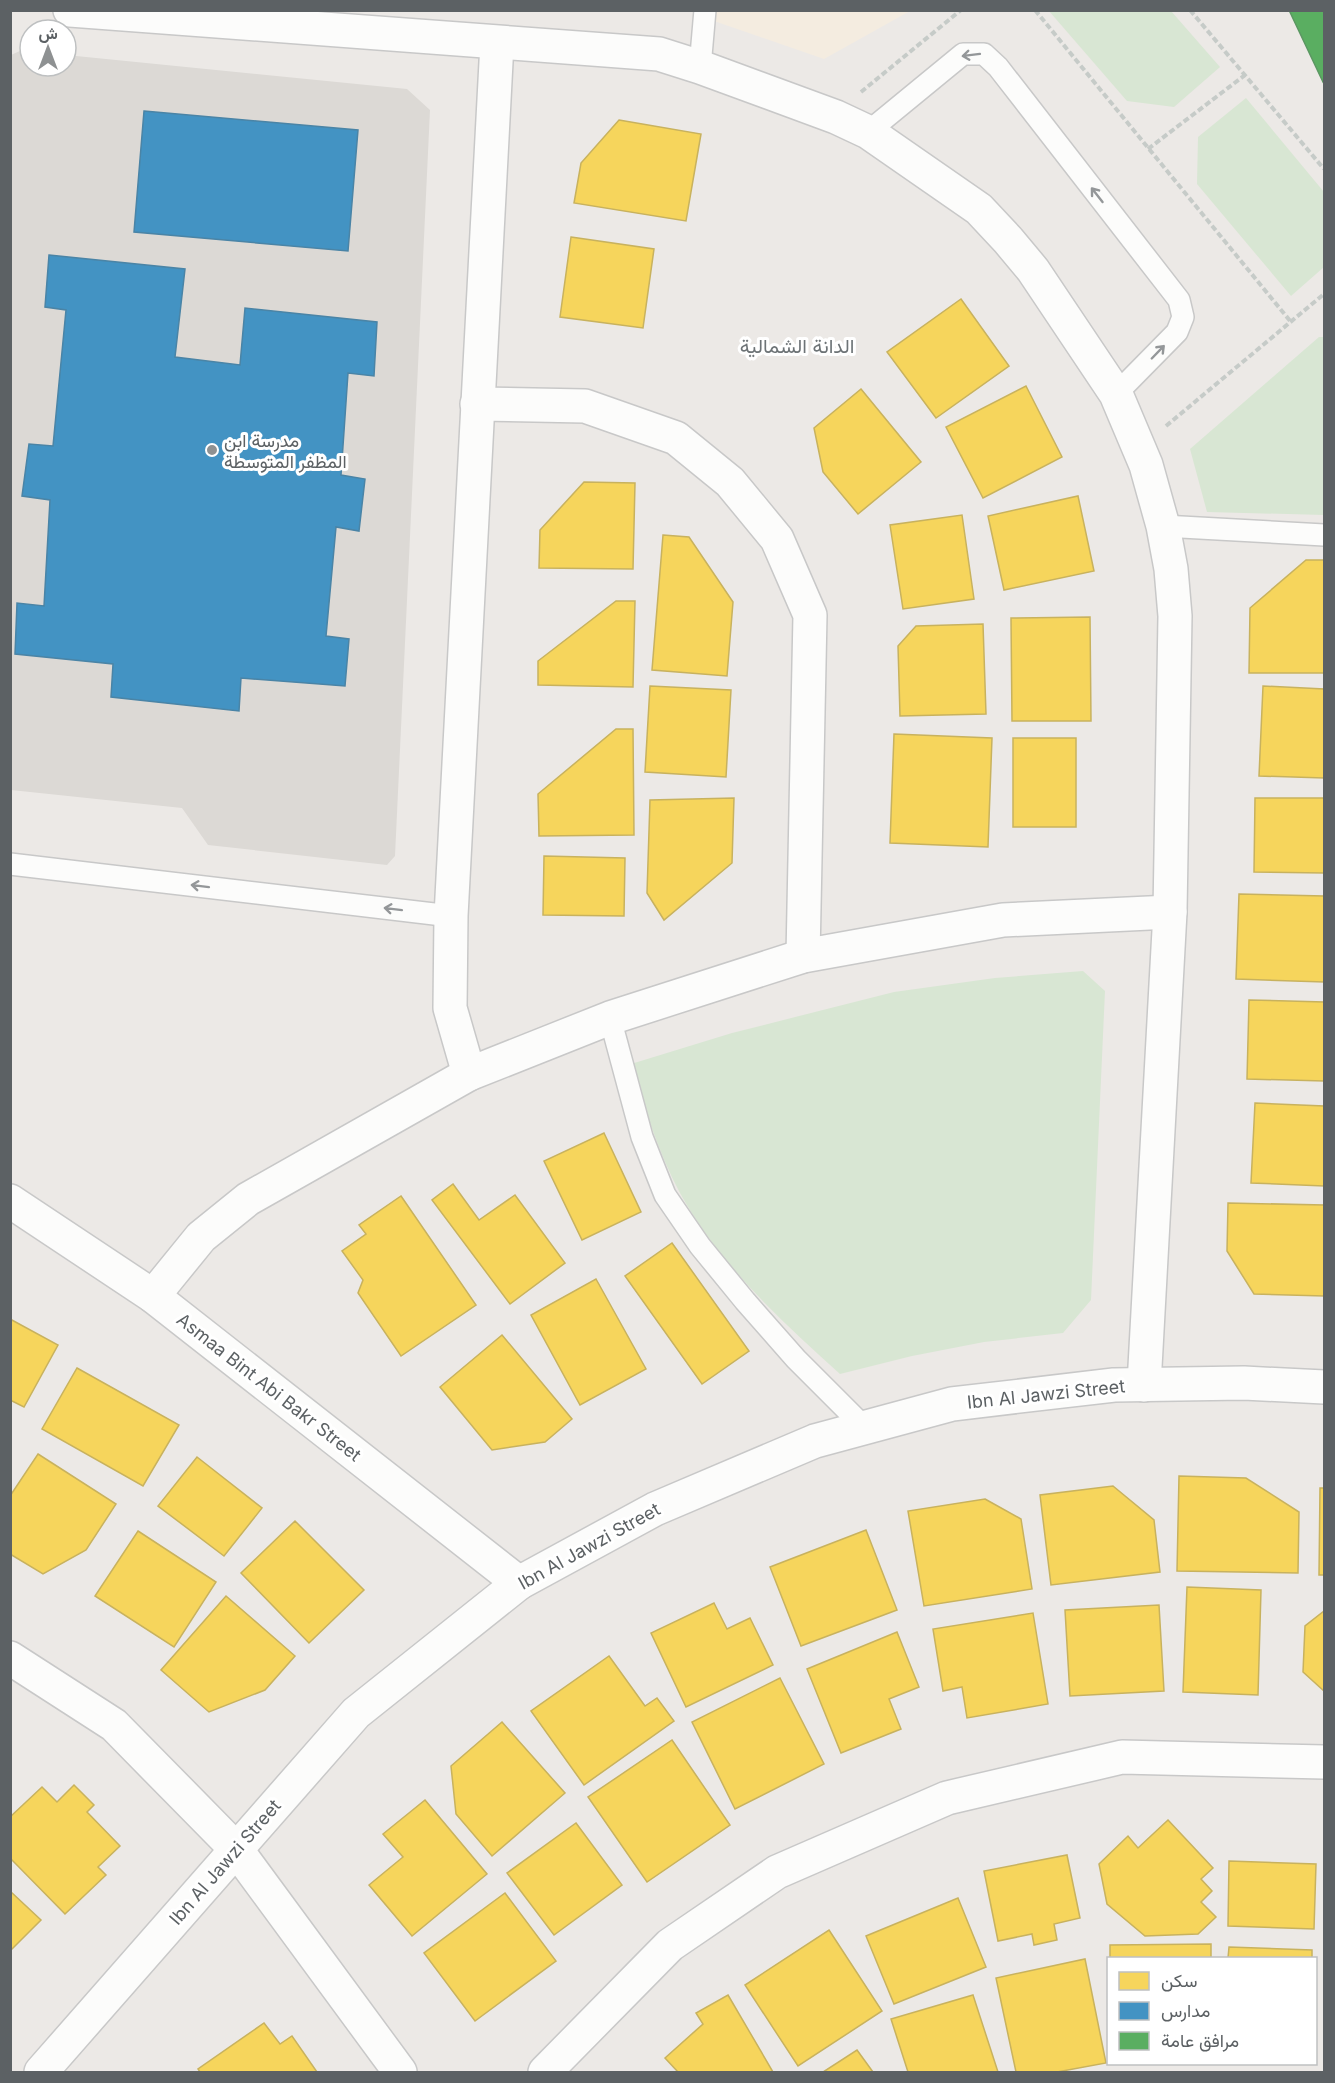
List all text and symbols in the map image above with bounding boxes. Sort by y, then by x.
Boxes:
north arrow [18,18,78,78]
text: ش [38,23,58,43]
one-way arrow [961,50,981,61]
one-way arrow [1091,187,1104,203]
district label: الدانة الشمالية [740,334,854,358]
one-way arrow [1150,345,1165,360]
place label: مدرسة ابن المظفر المتوسطة [224,430,347,473]
marker: مدرسة ابن المظفر المتوسطة [205,443,219,457]
one-way arrow [190,880,210,891]
one-way arrow [384,903,404,914]
street label: Asmaa Bint Abi Bakr Street [173,1309,365,1466]
street label: Ibn Al Jawzi Street [966,1375,1126,1413]
street label: Ibn Al Jawzi Street [515,1498,664,1594]
street label: Ibn Al Jawzi Street [165,1795,285,1929]
legend [1107,1957,1317,2065]
text: سكن [1161,1970,1197,1992]
text: مدارس [1161,2000,1210,2022]
text: مرافق عامة [1161,2030,1239,2052]

